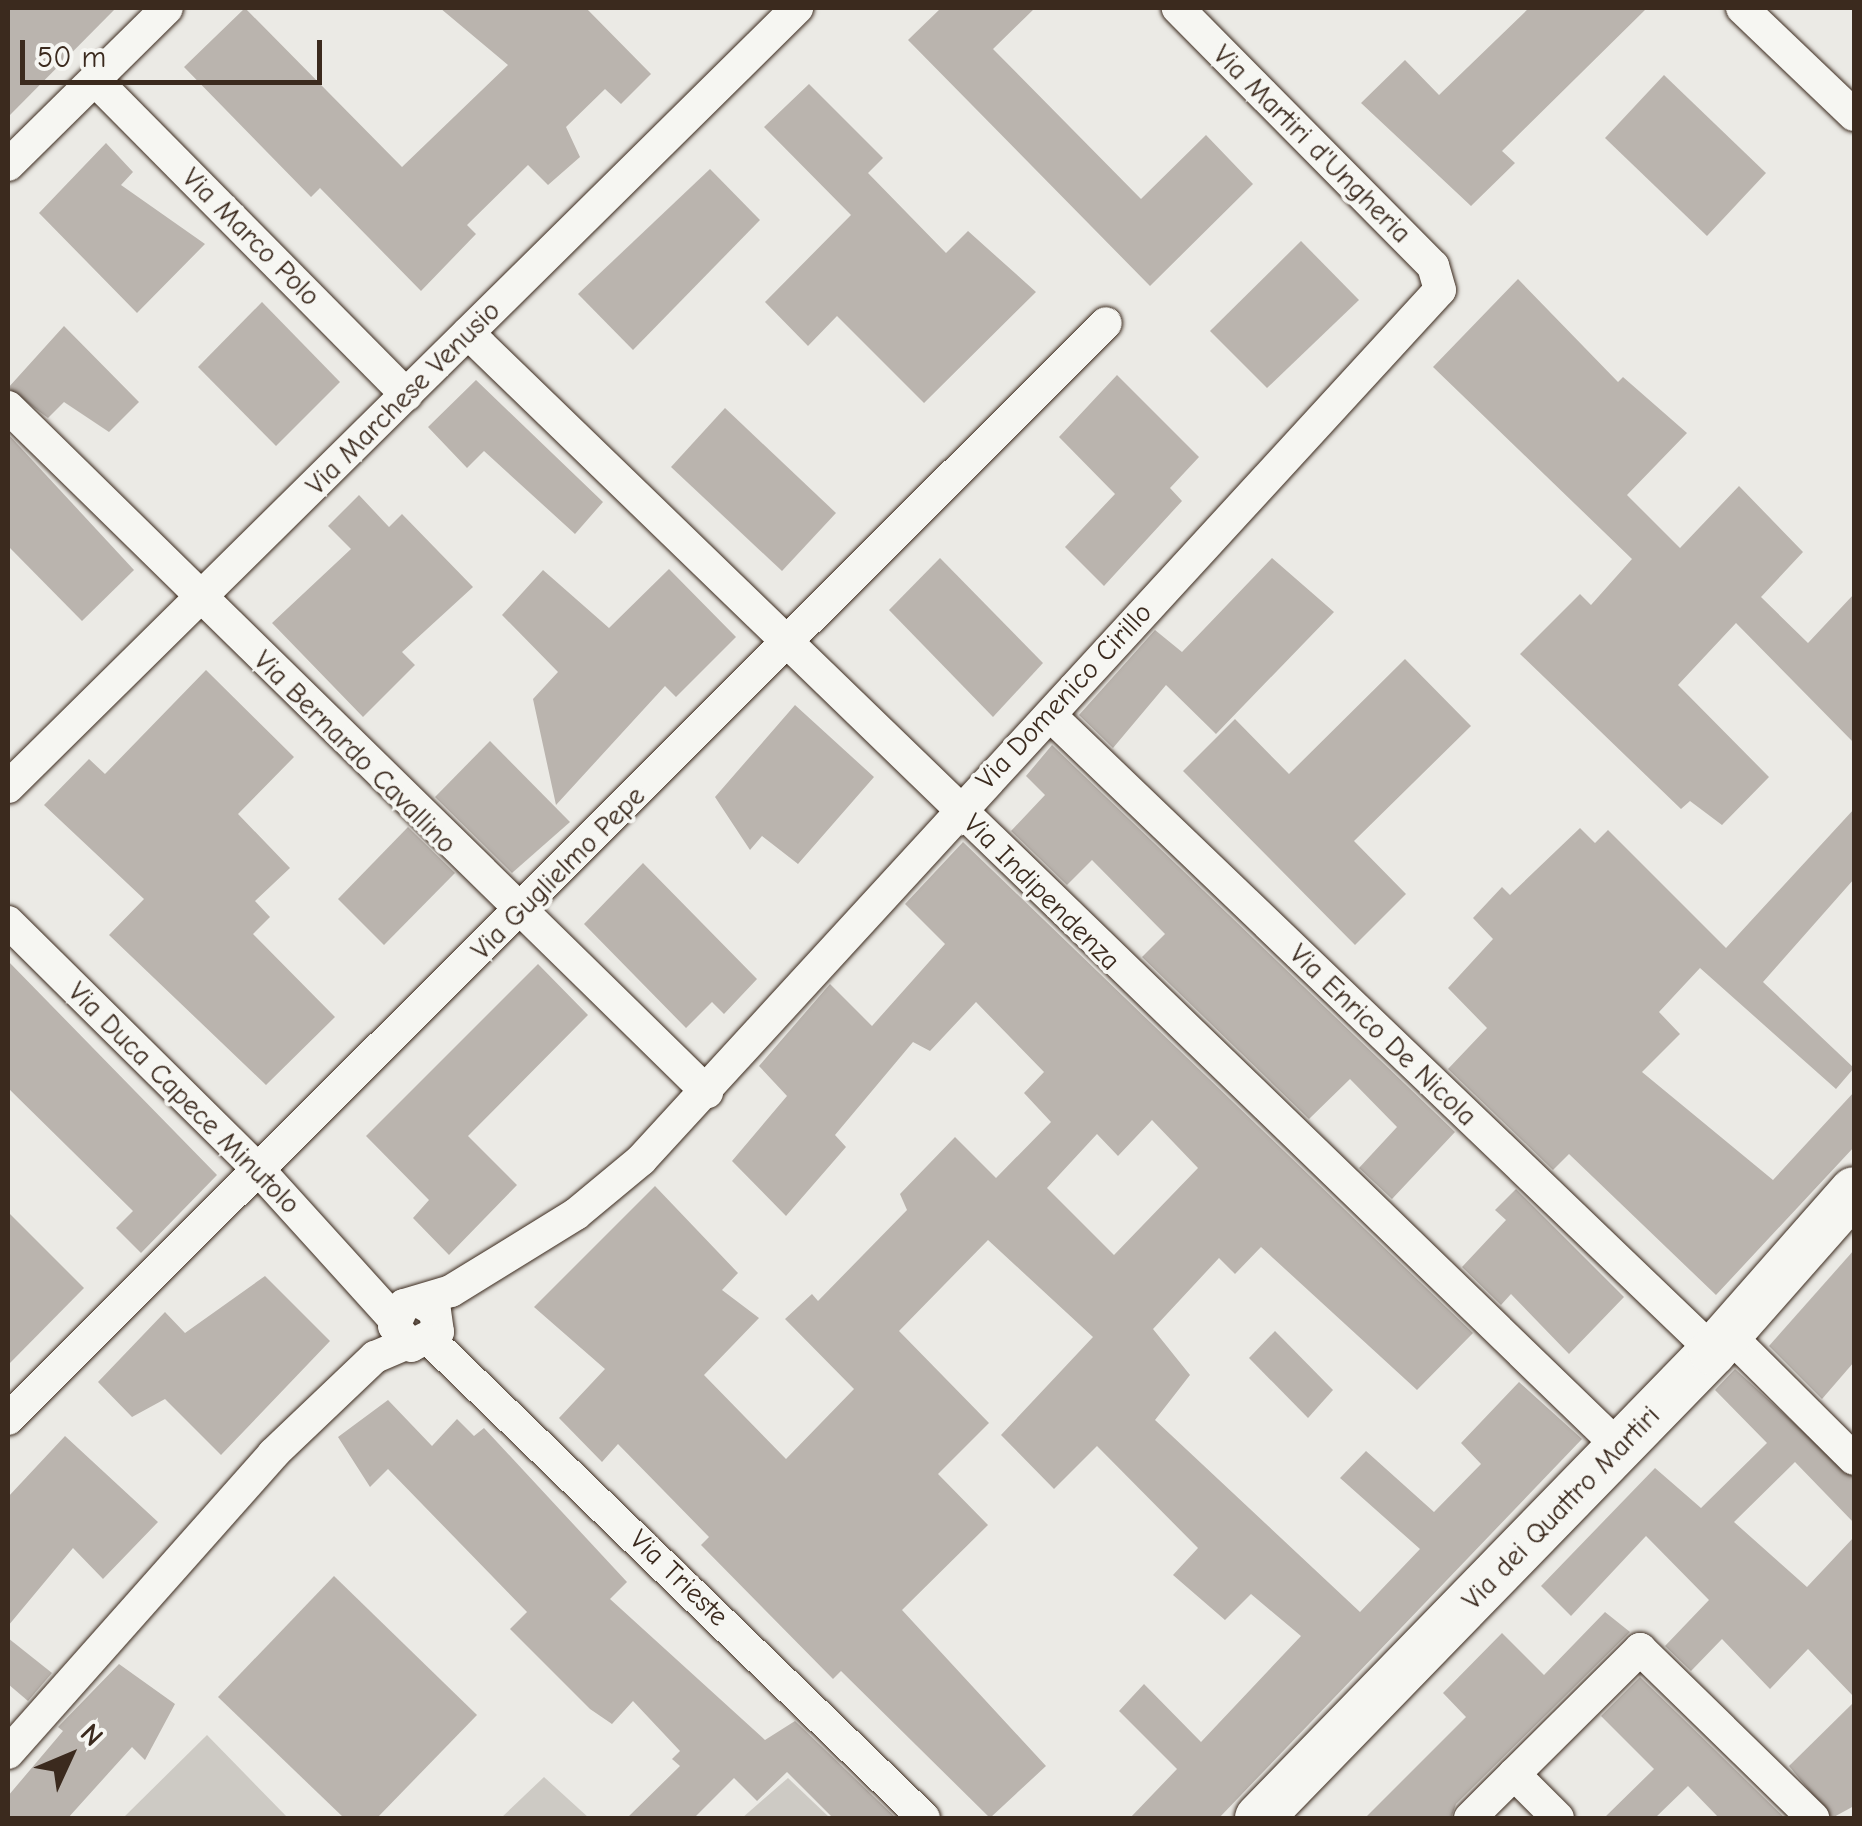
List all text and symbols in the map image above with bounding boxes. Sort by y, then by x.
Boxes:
scale bar [25,20,328,82]
street label: Via Martiri d'Ungheria [1206,38,1418,250]
text: 50 m [37,40,106,75]
street label: Via Marco Polo [175,161,327,313]
street label: Via Marchese Venusio [299,294,507,502]
street label: Via Domenico Cirillo [969,596,1159,796]
street label: Via Bernardo Cavallino [247,644,463,860]
street label: Via Guglielmo Pepe [464,779,652,967]
street label: Via Indipendenza [957,807,1127,977]
street label: Via Enrico De Nicola [1282,937,1484,1133]
street label: Via Duca Capece Minutolo [61,975,307,1221]
street label: Via dei Quattro Martiri [1455,1399,1667,1617]
street label: Via Trieste [623,1523,735,1633]
north arrow [20,1706,120,1806]
text: N [74,1717,109,1753]

